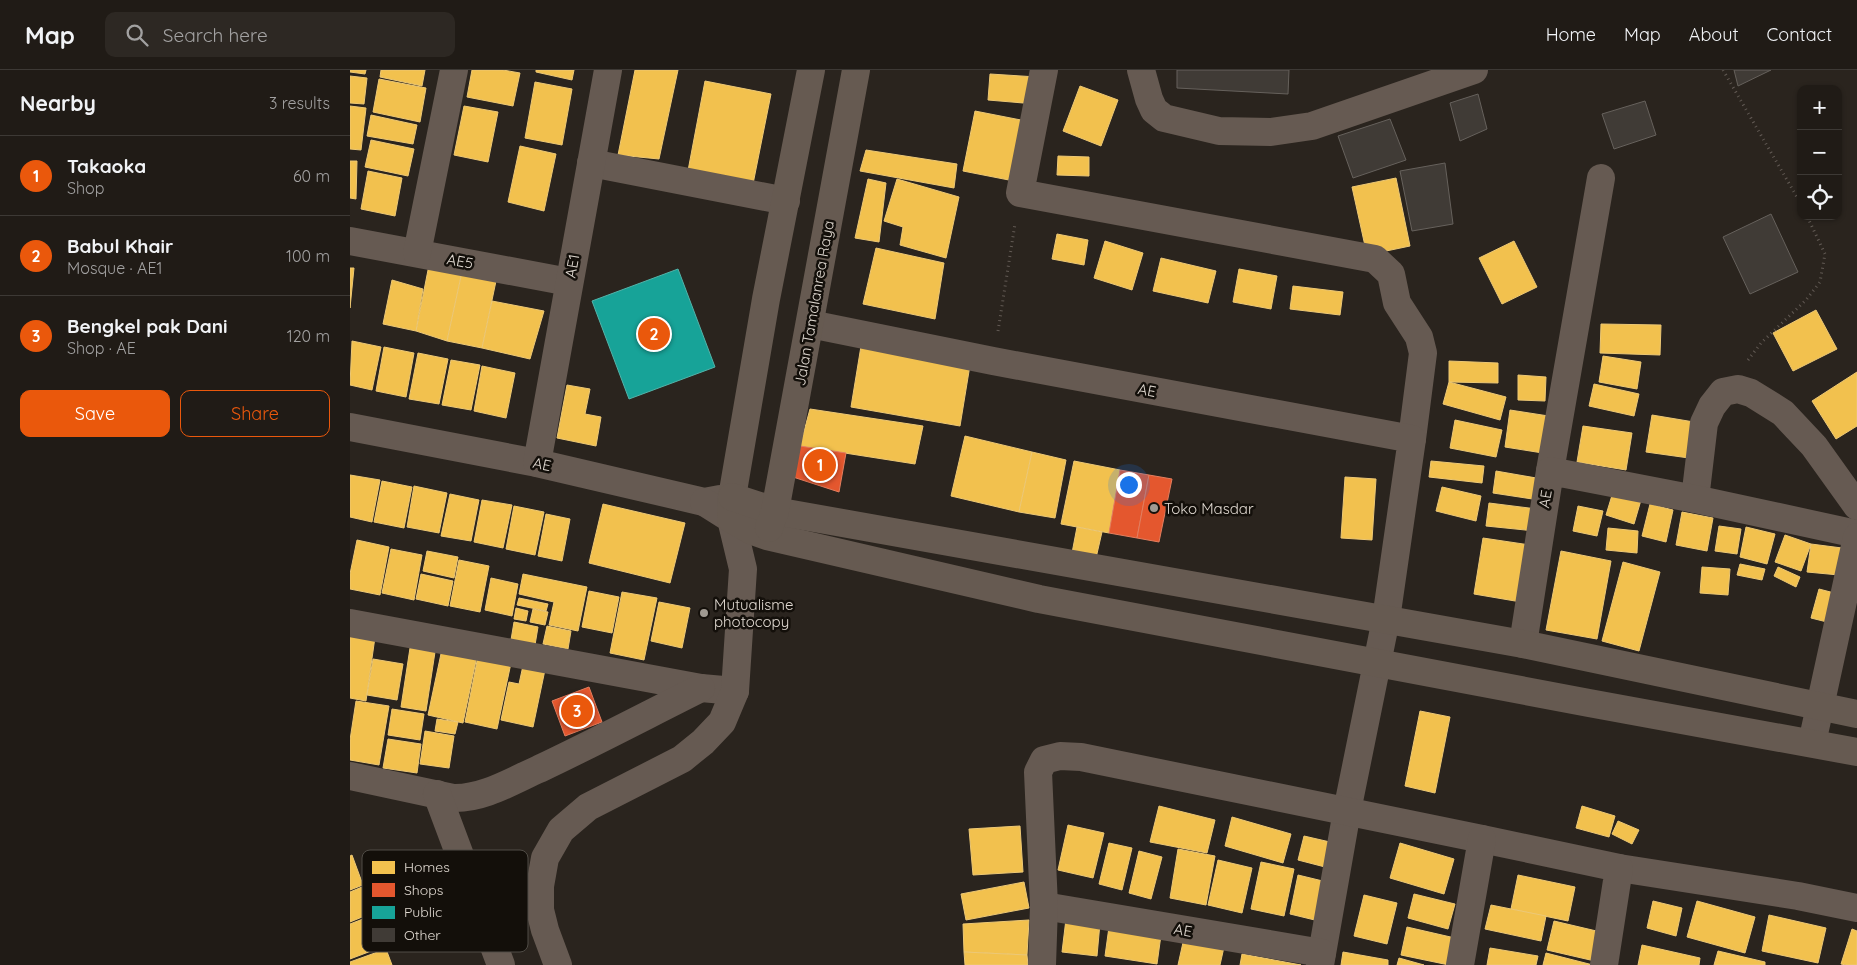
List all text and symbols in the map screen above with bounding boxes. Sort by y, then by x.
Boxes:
search box [105,12,455,57]
text: Map [25,20,75,50]
icon: search [123,21,151,49]
text: Search here [163,23,268,47]
text: Home [1546,23,1596,46]
text: Map [1624,23,1661,46]
text: About [1689,23,1739,46]
text: Contact [1767,23,1832,46]
map controls [1797,85,1842,220]
button: + [1797,85,1842,130]
text: Nearby [20,90,96,116]
text: 3 results [269,93,330,113]
button: − [1797,130,1842,175]
text: Takaoka [67,154,146,178]
text: 1 [33,166,39,186]
text: 60 m [293,166,330,186]
button: locate [1797,175,1842,220]
text: Shop [67,178,104,198]
street label: Jalan Tamalanrea Raya [790,219,838,387]
text: Babul Khair [67,234,173,258]
text: 2 [31,246,41,266]
text: 100 m [286,246,330,266]
street label: AE5 [445,249,475,273]
street label: AE1 [561,253,583,279]
text: Mosque · AE1 [67,258,162,278]
text: Bengkel pak Dani [67,314,227,338]
pin: 2 [638,315,670,353]
text: 3 [32,326,40,346]
text: 120 m [287,326,330,346]
text: Shop · AE [67,338,136,358]
street label: AE [1136,379,1158,401]
button: Save [20,390,170,437]
button: Share [180,390,330,437]
pin: 1 [804,446,836,484]
street label: AE [531,453,553,475]
your location [1116,472,1142,498]
street label: AE [1534,489,1556,509]
place label: Toko Masdar [1164,499,1254,518]
marker: Toko Masdar [1148,502,1160,514]
place label: Mutualisme photocopy [714,595,794,631]
marker: Mutualisme photocopy [698,607,710,619]
pin: 3 [561,692,593,730]
legend [362,850,528,952]
text: Homes [404,858,450,876]
text: Shops [404,881,443,899]
text: Public [404,903,442,921]
street label: AE [1172,919,1194,941]
text: Other [404,926,441,944]

